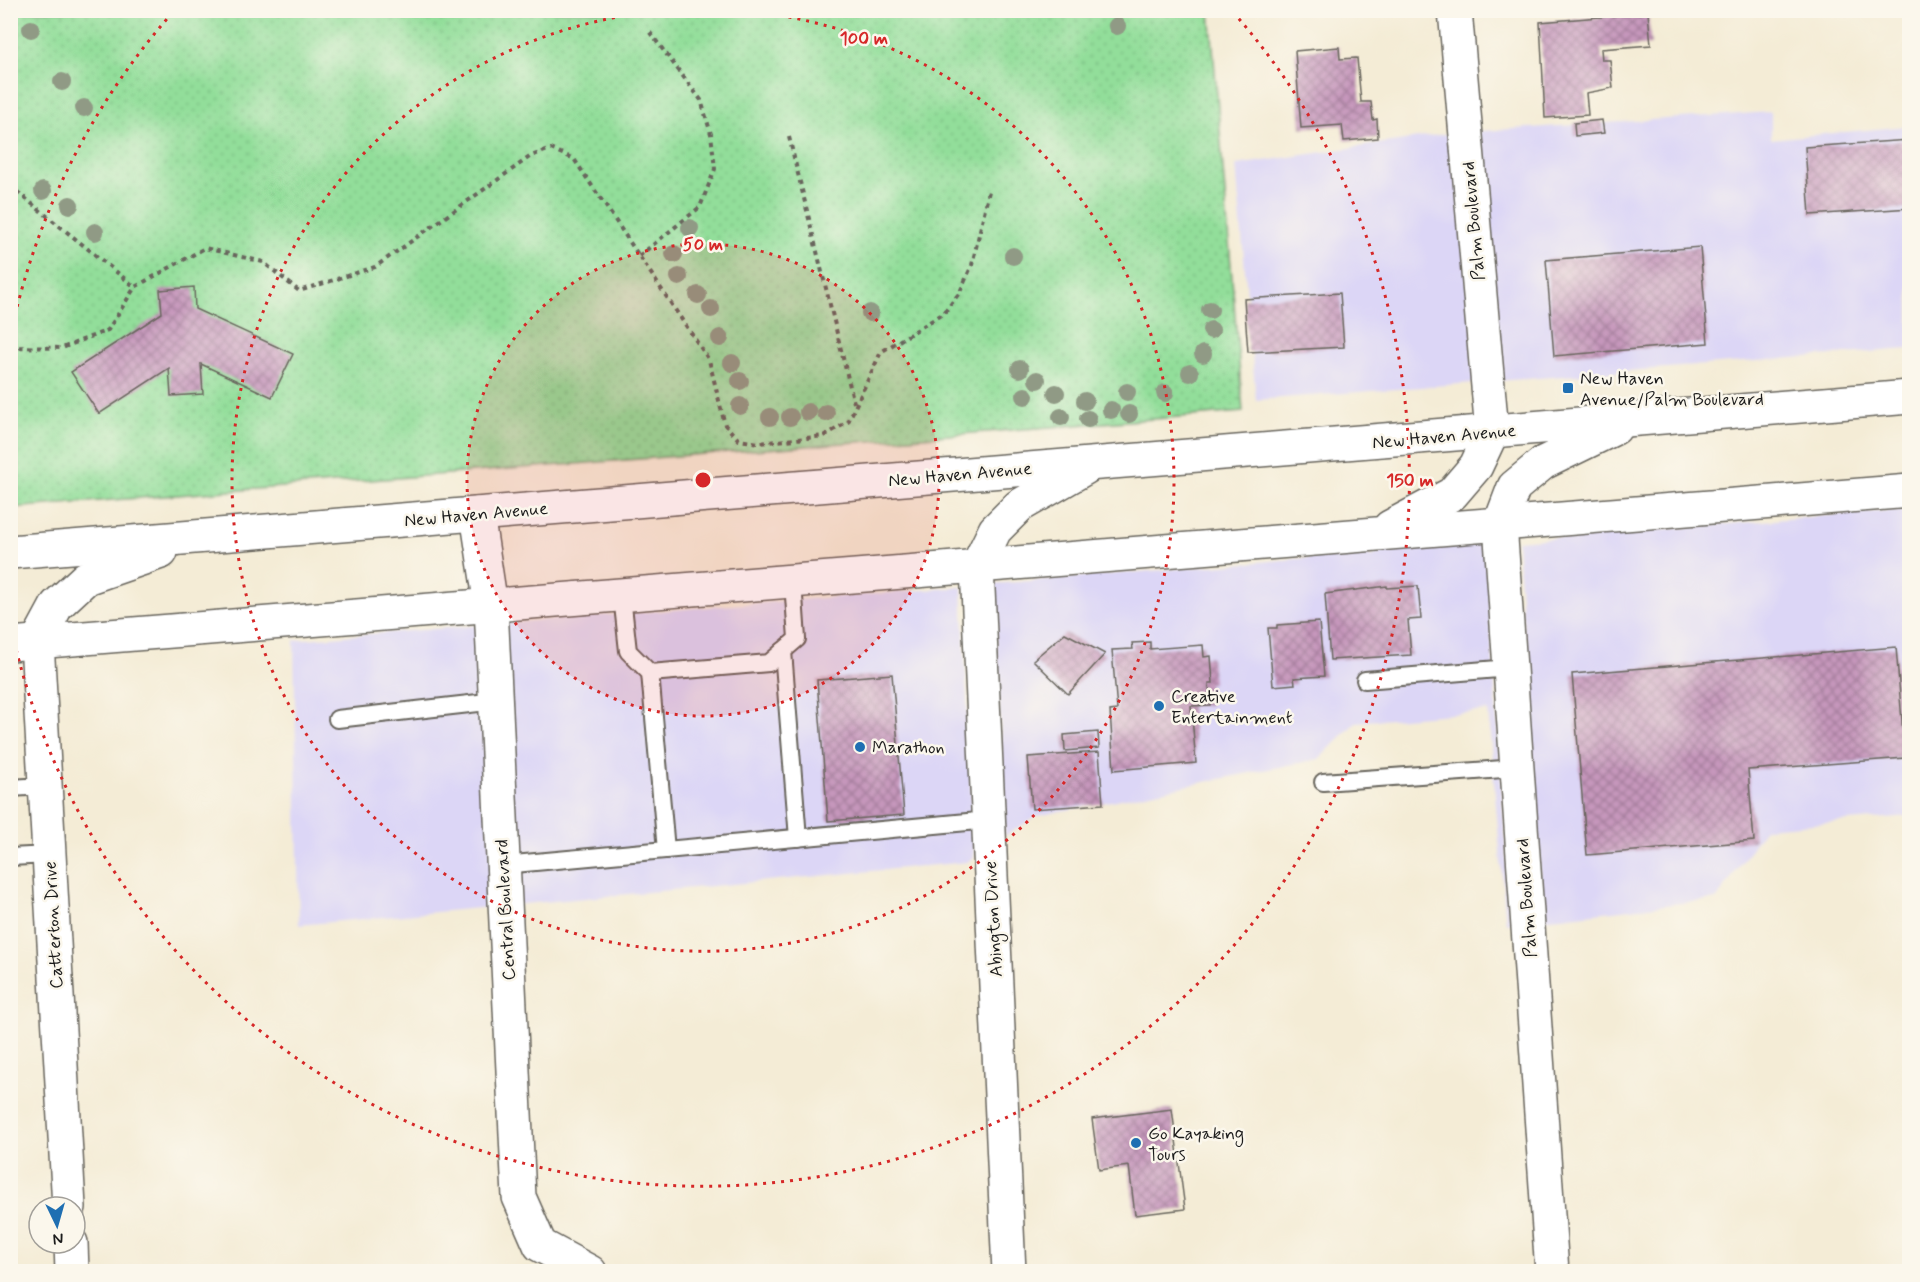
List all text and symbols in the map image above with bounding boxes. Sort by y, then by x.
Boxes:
text: 100 m [840,27,888,51]
street label: Palm Boulevard [1457,160,1491,282]
text: 50 m [683,233,723,257]
place label: New Haven Avenue/Palm Boulevard [1580,367,1764,412]
marker: New Haven Avenue/Palm Boulevard [1561,381,1575,395]
street label: New Haven Avenue [1371,419,1517,455]
street label: New Haven Avenue [887,457,1033,493]
text: 150 m [1386,469,1434,493]
centre of rings [693,470,713,490]
street label: New Haven Avenue [403,497,549,533]
place label: Creative Entertainment [1171,685,1293,730]
marker: Creative Entertainment [1152,699,1166,713]
place label: Marathon [872,736,945,760]
marker: Marathon [853,740,867,754]
street label: Palm Boulevard [1511,837,1543,958]
street label: Central Boulevard [490,839,522,981]
street label: Catterton Drive [39,860,69,989]
street label: Abington Drive [979,860,1010,978]
place label: Go Kayaking Tours [1148,1122,1244,1167]
marker: Go Kayaking Tours [1129,1136,1143,1150]
north arrow [27,1195,87,1255]
text: N [52,1228,64,1249]

